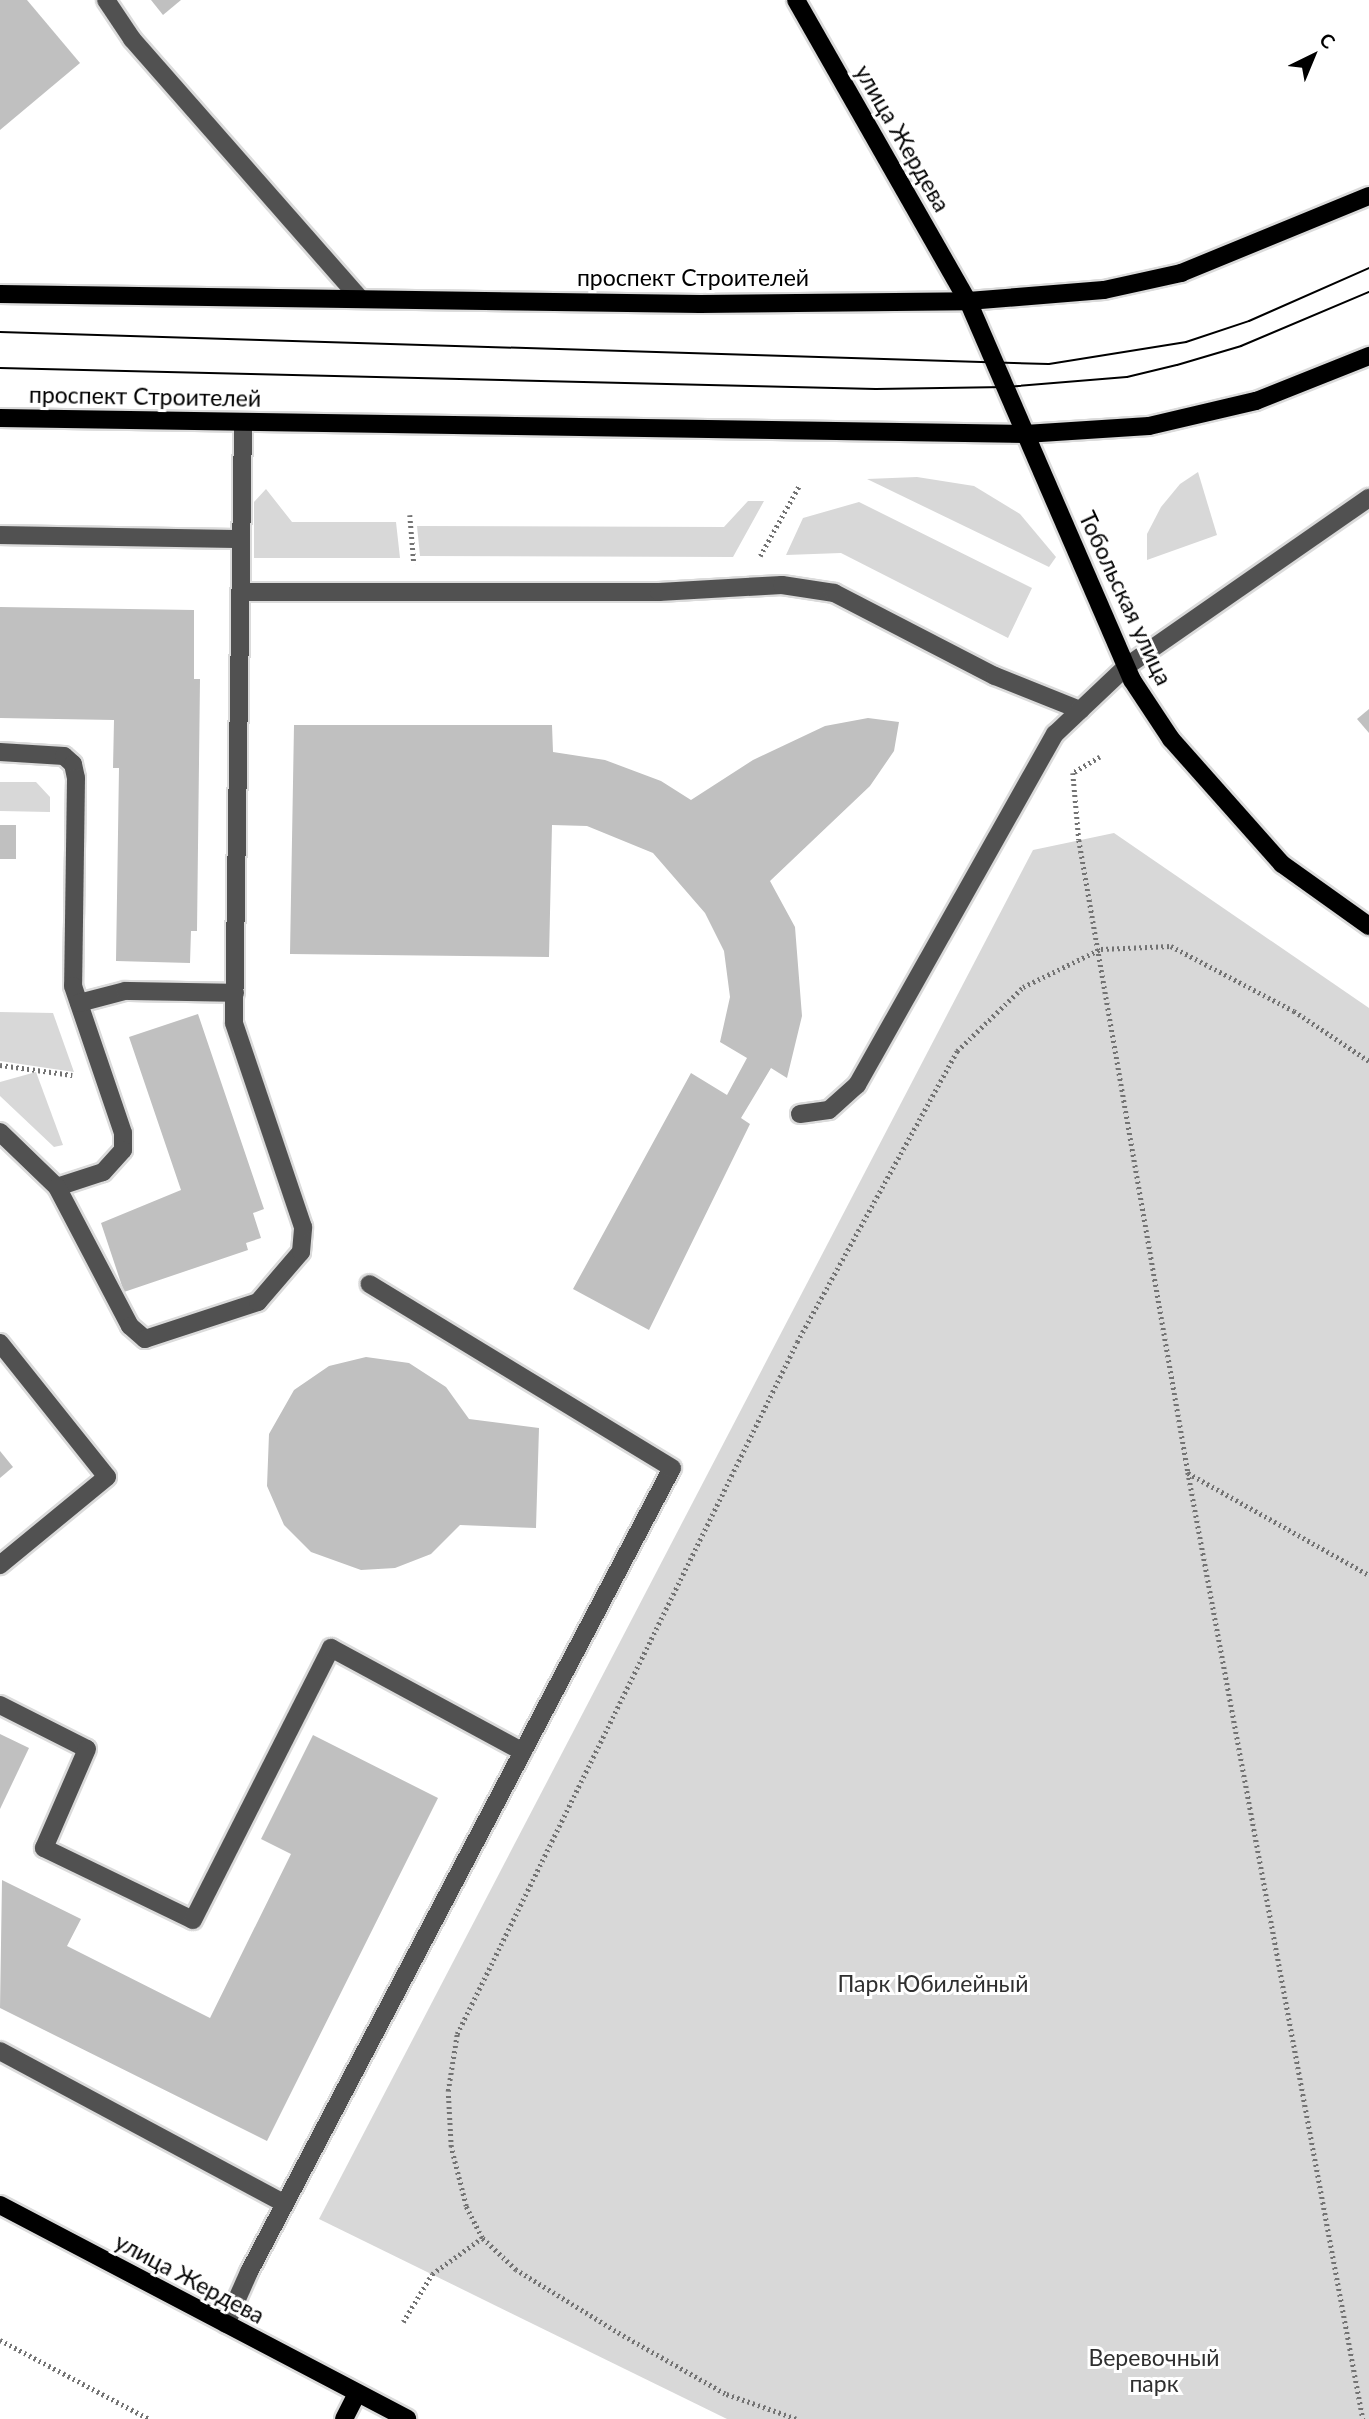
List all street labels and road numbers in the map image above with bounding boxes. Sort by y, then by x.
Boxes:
street label: улица Жердева [850,60,956,216]
street label: проспект Строителей [577,263,809,291]
street label: проспект Строителей [29,380,261,412]
street label: Тобольская улица [1074,507,1178,689]
street label: улица Жердева [111,2227,269,2329]

